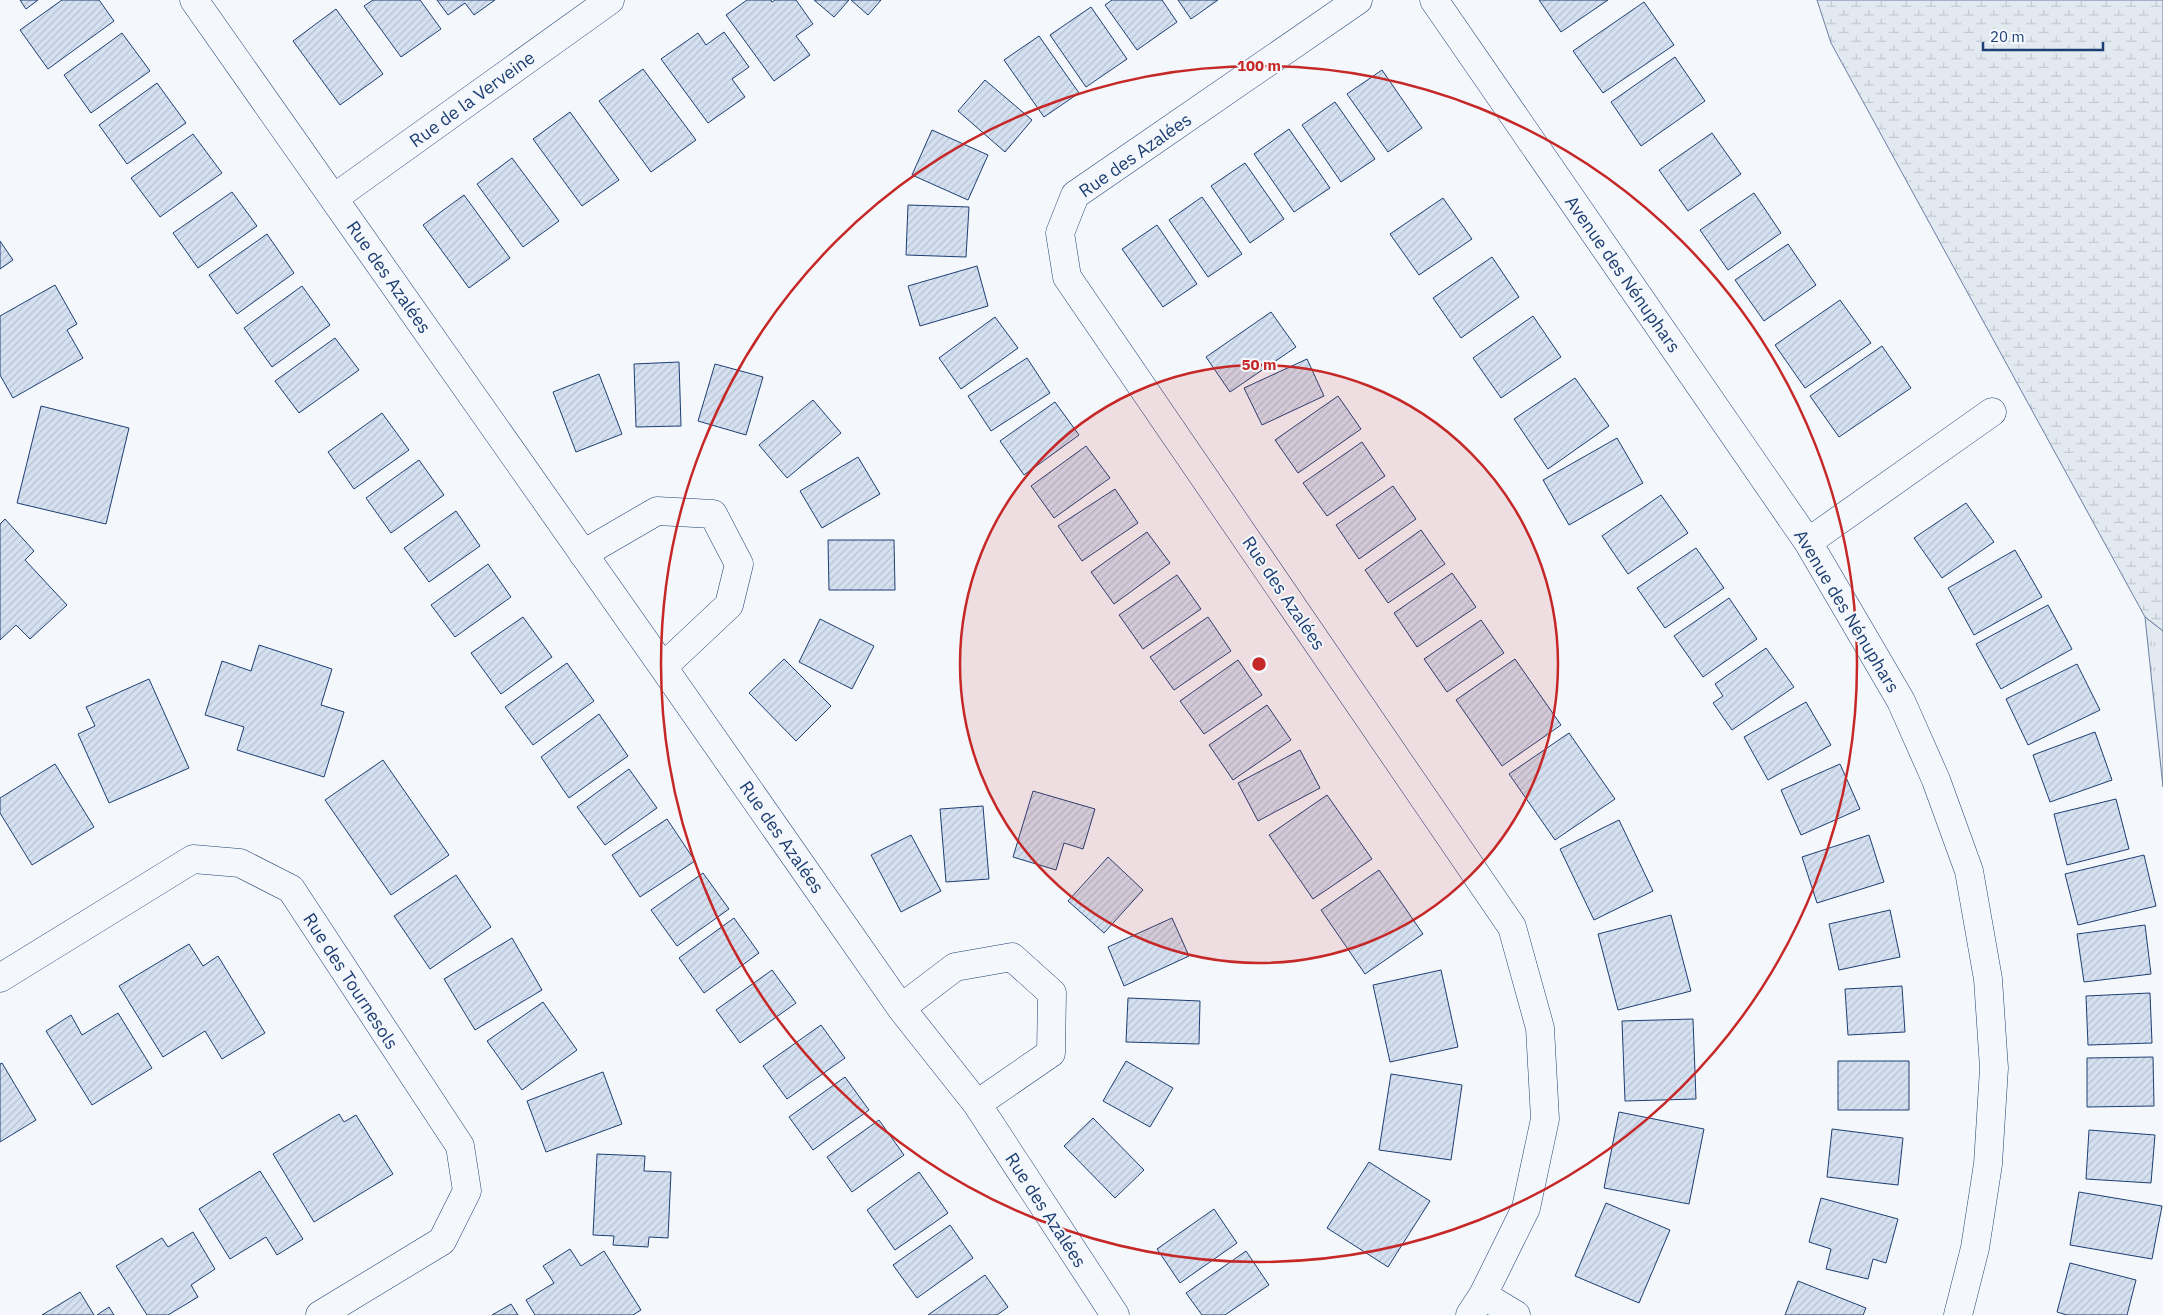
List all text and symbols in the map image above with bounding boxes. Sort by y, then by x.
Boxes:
scale bar [1983,20,2103,52]
text: 20 m [1990,27,2025,46]
street label: Rue de la Verveine [405,46,539,152]
text: 100 m [1237,56,1281,75]
street label: Rue des Azalées [1074,108,1196,202]
street label: Avenue des Nénuphars [1560,191,1686,357]
street label: Rue des Azalées [342,216,436,338]
text: 50 m [1242,355,1276,374]
street label: Avenue des Nénuphars [1789,525,1905,697]
street label: Rue des Azalées [1237,532,1331,654]
centre of rings [1250,655,1268,673]
street label: Rue des Azalées [735,776,829,898]
street label: Rue des Tournesols [298,909,404,1053]
street label: Rue des Azalées [1000,1148,1092,1272]

